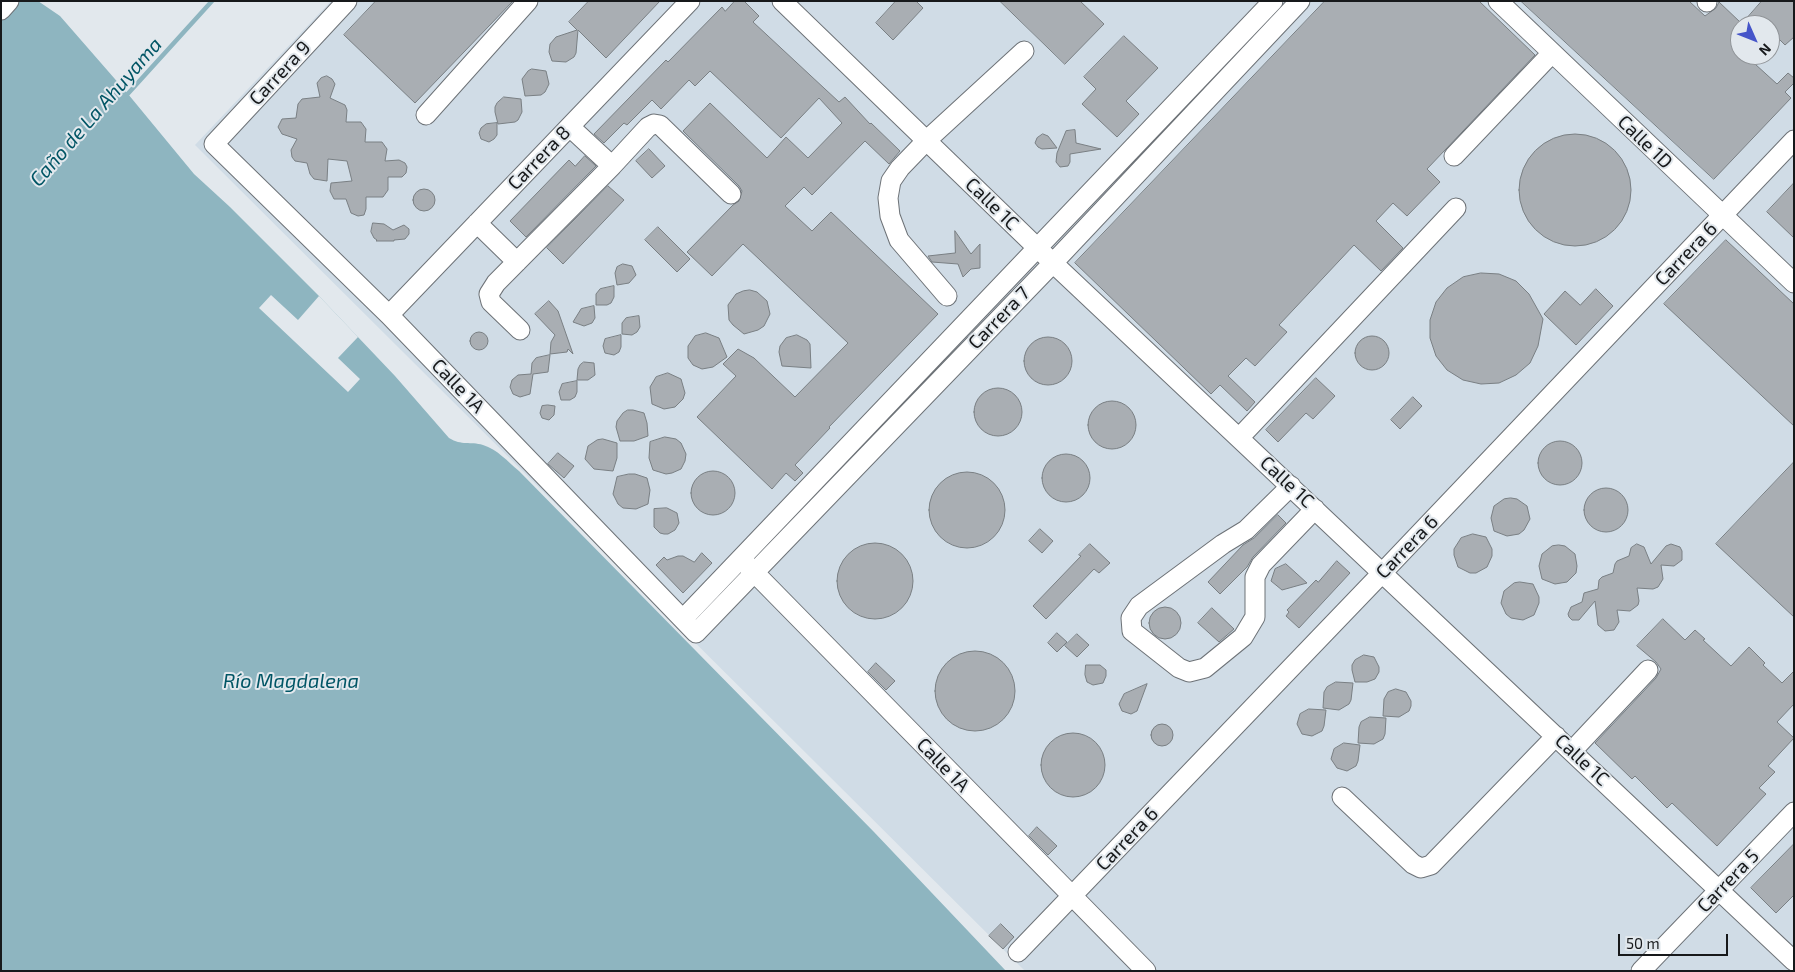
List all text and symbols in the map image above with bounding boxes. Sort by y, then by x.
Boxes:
north arrow [1730,15,1780,65]
water label: Caño de La Ahuyama [25,33,167,191]
street label: Carrera 9 [245,36,315,110]
text: N [1756,41,1775,60]
street label: Calle 1D [1613,110,1677,174]
street label: Carrera 8 [503,121,575,195]
street label: Calle 1C [961,173,1023,235]
street label: Carrera 6 [1650,217,1722,291]
street label: Carrera 7 [964,282,1034,354]
street label: Calle 1A [427,354,489,418]
street label: Calle 1C [1255,451,1319,513]
street label: Carrera 6 [1371,510,1443,584]
water label: Río Magdalena [223,669,359,693]
street label: Calle 1C [1550,729,1614,791]
street label: Calle 1A [912,733,974,797]
street label: Carrera 6 [1091,802,1163,876]
street label: Carrera 5 [1692,845,1764,917]
scale bar [1620,924,1730,956]
text: 50 m [1626,934,1660,952]

